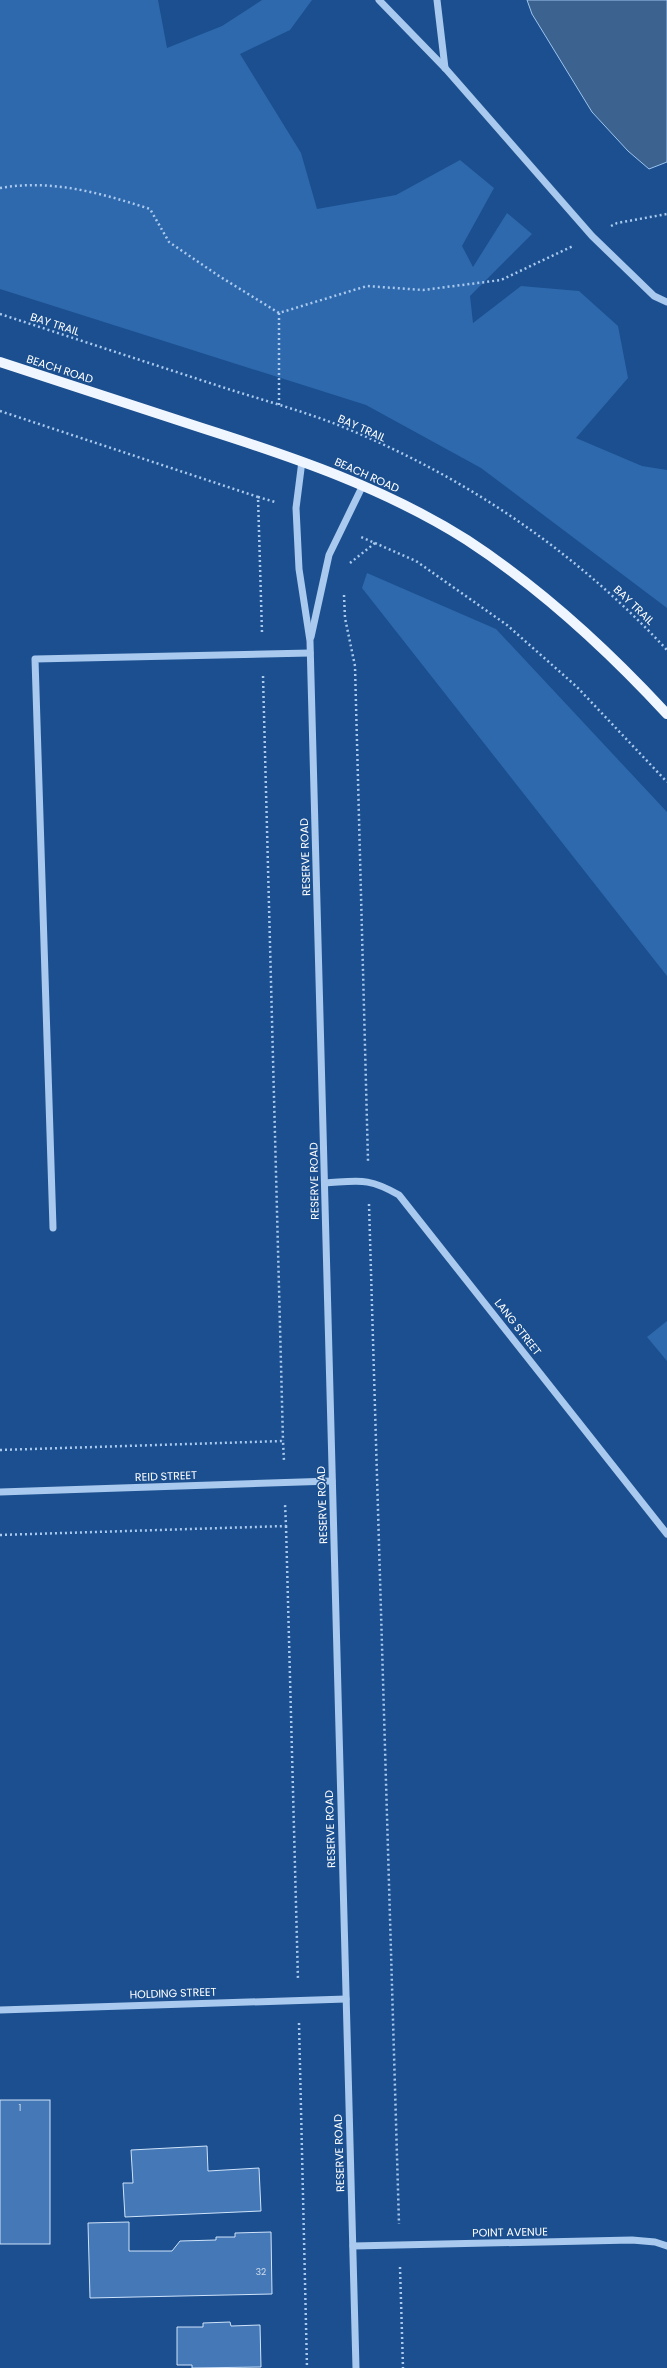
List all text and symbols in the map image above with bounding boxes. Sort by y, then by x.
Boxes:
street label: BAY TRAIL [28,309,82,340]
street label: BEACH ROAD [25,351,96,387]
street label: BAY TRAIL [335,410,389,446]
street label: BEACH ROAD [332,454,402,497]
street label: BAY TRAIL [610,582,658,629]
street label: RESERVE ROAD [296,818,314,896]
street label: RESERVE ROAD [305,1142,323,1220]
street label: LANG STREET [491,1295,545,1359]
street label: RESERVE ROAD [313,1466,331,1544]
street label: REID STREET [135,1467,197,1485]
street label: RESERVE ROAD [321,1790,339,1868]
street label: HOLDING STREET [129,1983,217,2003]
house number: 1 [19,2102,22,2114]
street label: RESERVE ROAD [330,2114,348,2192]
street label: POINT AVENUE [472,2223,548,2241]
house number: 32 [256,2266,266,2278]

